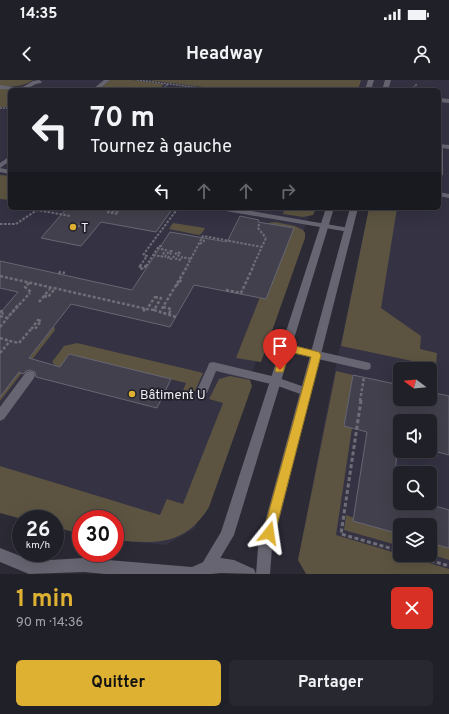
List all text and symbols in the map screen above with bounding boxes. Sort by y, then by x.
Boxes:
text: 14:35 [20,5,57,24]
icon: back [16,43,38,65]
text: Headway [186,43,263,66]
icon: person [411,43,433,65]
text: 70 m [90,101,155,137]
icon: left [24,104,76,156]
text: Tournez à gauche [90,136,232,159]
icon: left [151,180,173,202]
icon: ahead [193,180,215,202]
icon: ahead [235,180,257,202]
icon: right [277,180,299,202]
place label: T [81,221,89,237]
marker: T [68,222,78,232]
pin [263,329,297,370]
icon: arrive [269,335,291,357]
north arrow [393,362,437,406]
map controls [393,362,437,562]
place label: Bâtiment U [140,388,206,404]
marker: Bâtiment U [127,389,137,399]
button: sound [393,414,437,458]
button: search [393,466,437,510]
speed limit sign: 30 [72,510,124,562]
position arrow [248,512,290,554]
text: 26 [26,518,50,544]
button: layers [393,518,437,562]
text: km/h [26,539,50,552]
text: 1 min [16,585,74,615]
button: close [391,587,433,629]
text: 90 m · 14:36 [16,615,83,631]
button: Quitter [16,660,221,706]
button: Partager [229,660,433,706]

